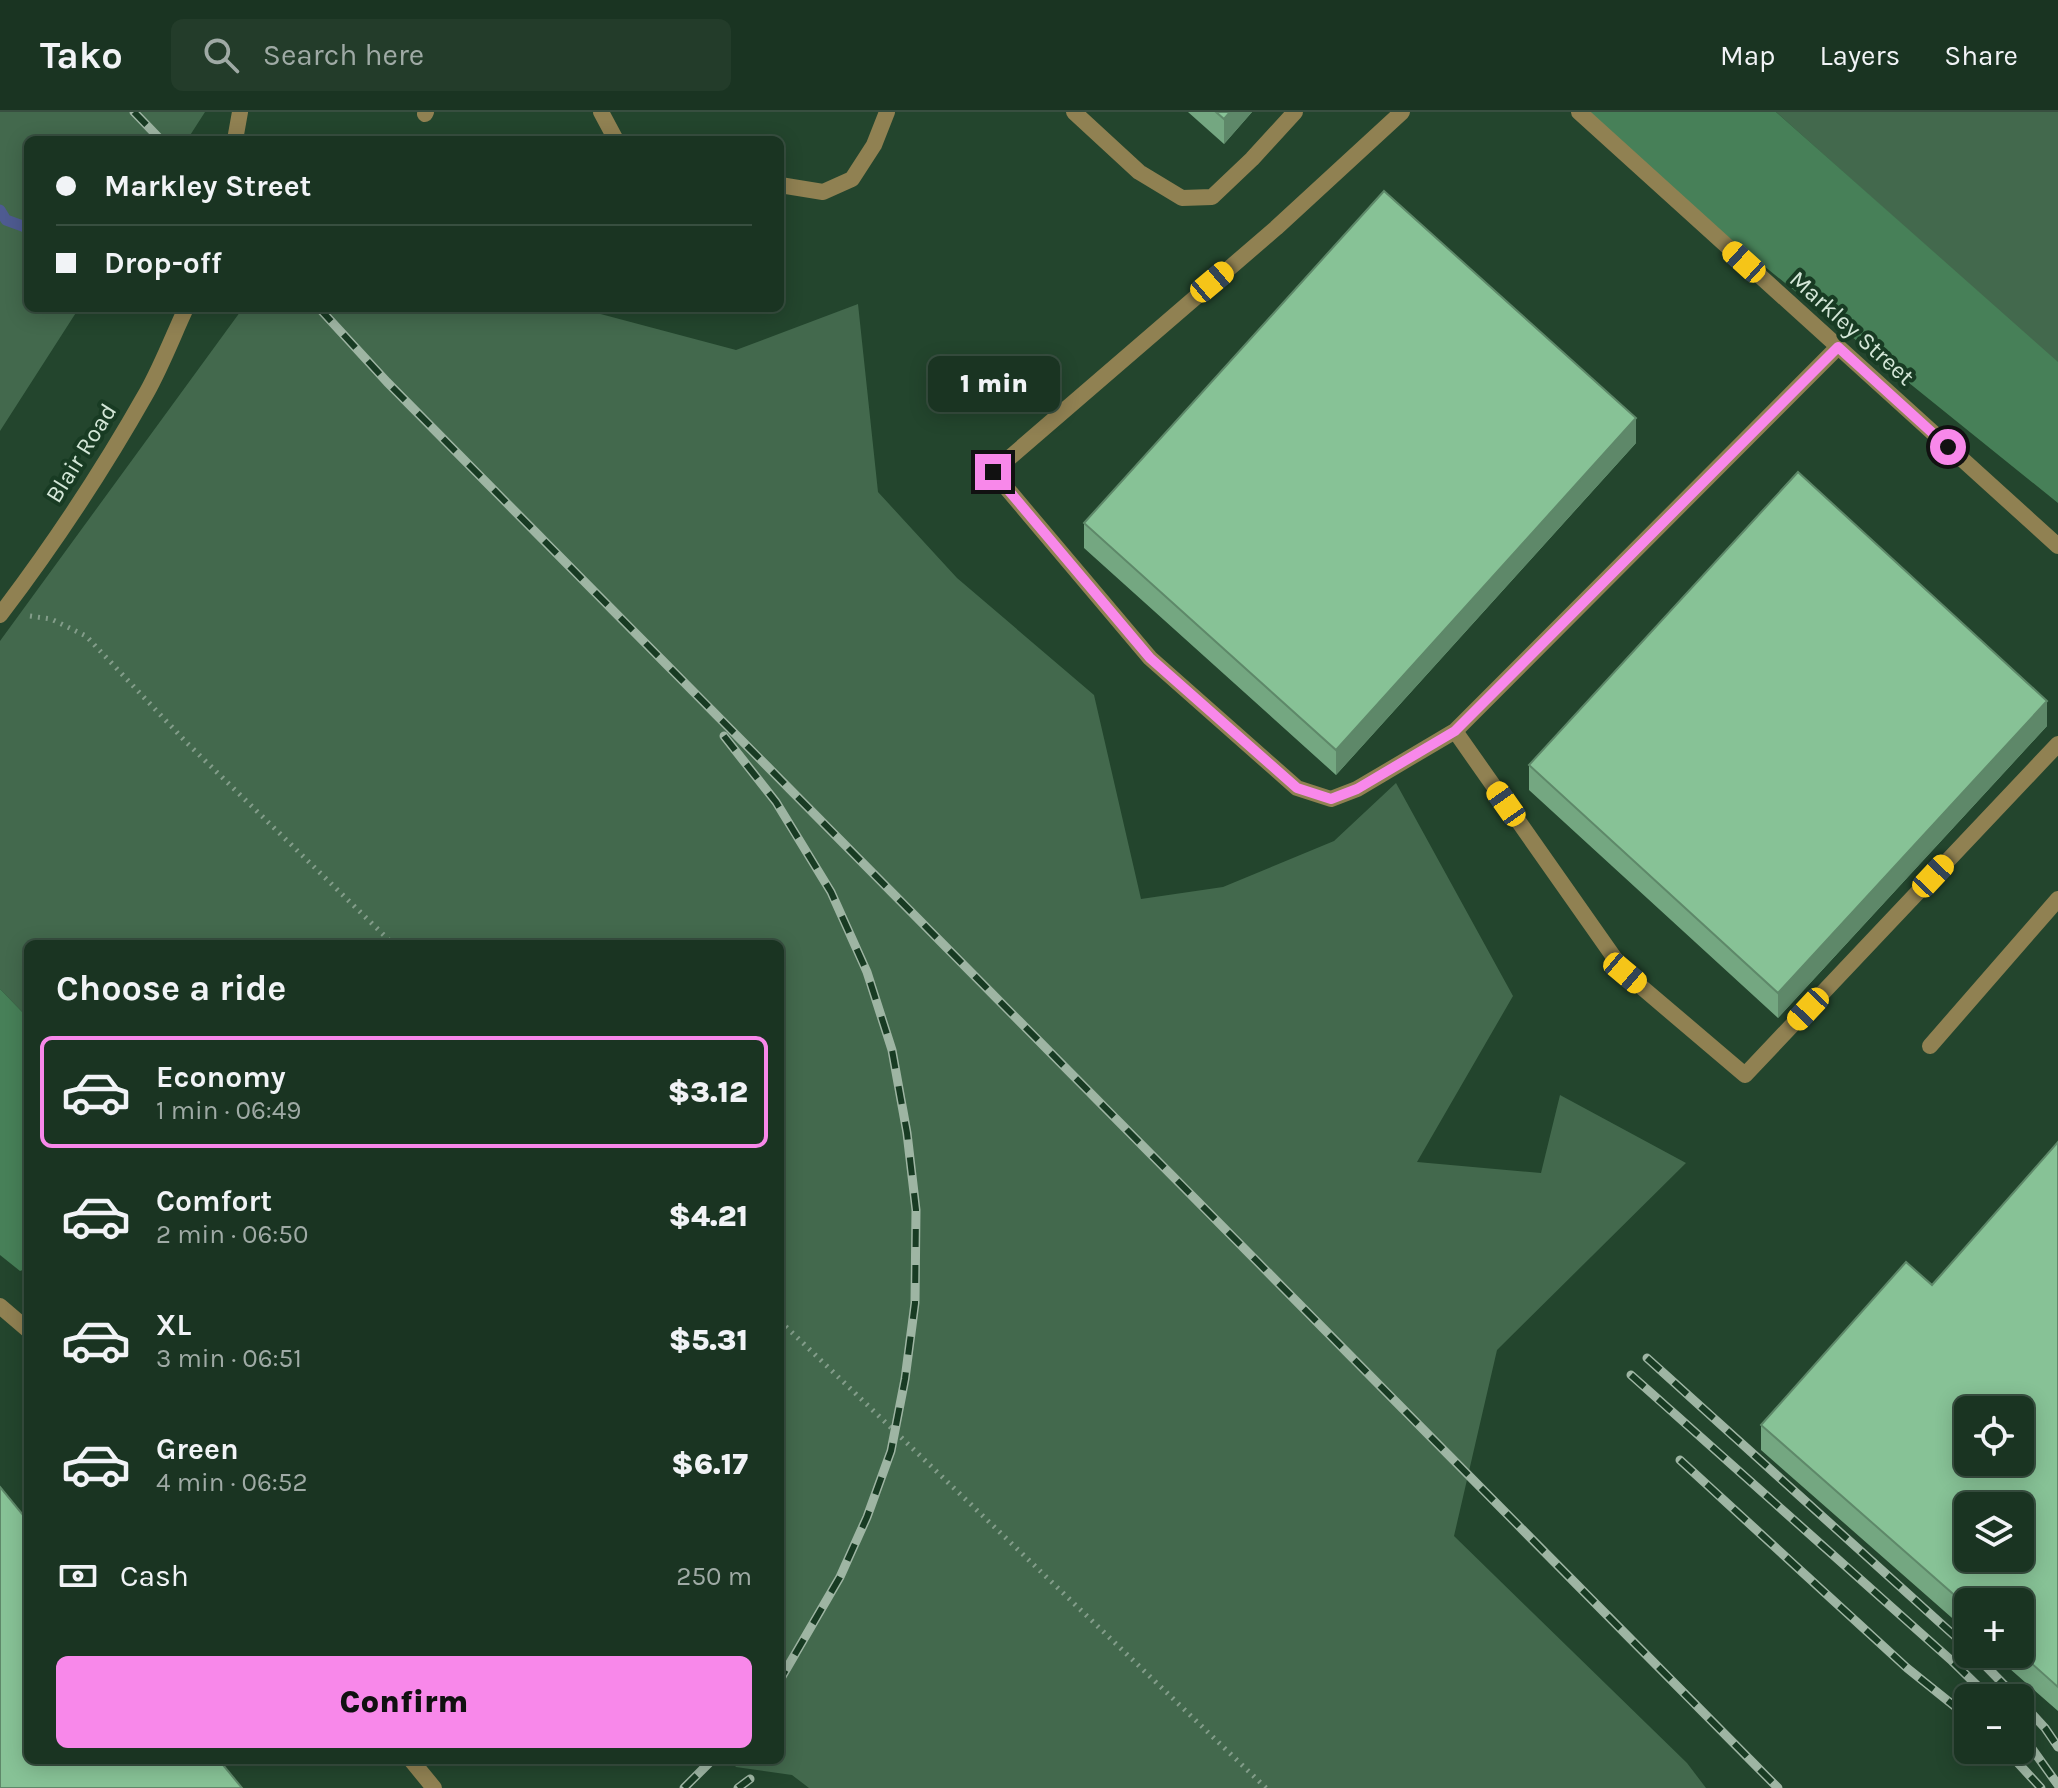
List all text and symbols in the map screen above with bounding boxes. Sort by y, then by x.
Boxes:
search box [171,19,731,91]
text: Tako [40,33,123,78]
icon: search [199,33,243,77]
text: Search here [263,37,424,73]
text: Map [1720,39,1775,72]
text: Layers [1819,39,1900,72]
text: Share [1944,39,2018,72]
text: Markley Street [104,168,311,204]
car [1718,237,1770,287]
text: Drop-off [104,245,222,281]
car [1186,257,1238,307]
street label: Markley Street [1784,265,1920,391]
callout: 1 min [927,356,1059,412]
text: 1 min [960,368,1028,399]
street label: Blair Road [40,398,122,508]
route start [1930,429,1966,465]
route end [975,454,1011,490]
car [1482,777,1530,831]
car [1908,850,1958,902]
car [1599,948,1651,998]
text: Choose a ride [56,967,286,1009]
car [1783,983,1833,1035]
icon: car [60,1056,132,1128]
text: Economy [156,1059,286,1095]
text: $3.12 [668,1074,748,1110]
text: 1 min · 06:49 [156,1095,301,1126]
icon: car [60,1180,132,1252]
text: Comfort [156,1183,272,1219]
text: $4.21 [668,1198,748,1234]
text: 2 min · 06:50 [156,1219,308,1250]
icon: car [60,1304,132,1376]
text: XL [156,1307,191,1343]
text: $5.31 [669,1322,748,1358]
text: 3 min · 06:51 [156,1343,302,1374]
map controls [1954,1396,2034,1764]
button: locate [1954,1396,2034,1476]
icon: car [60,1428,132,1500]
text: Green [156,1431,239,1467]
text: $6.17 [671,1446,748,1482]
text: 4 min · 06:52 [156,1467,308,1498]
button: layers [1954,1492,2034,1572]
icon: cash [56,1554,100,1598]
text: Cash [120,1558,189,1594]
text: 250 m [676,1561,752,1592]
button: + [1954,1588,2034,1668]
button: Confirm [56,1656,752,1748]
button: − [1954,1684,2034,1764]

